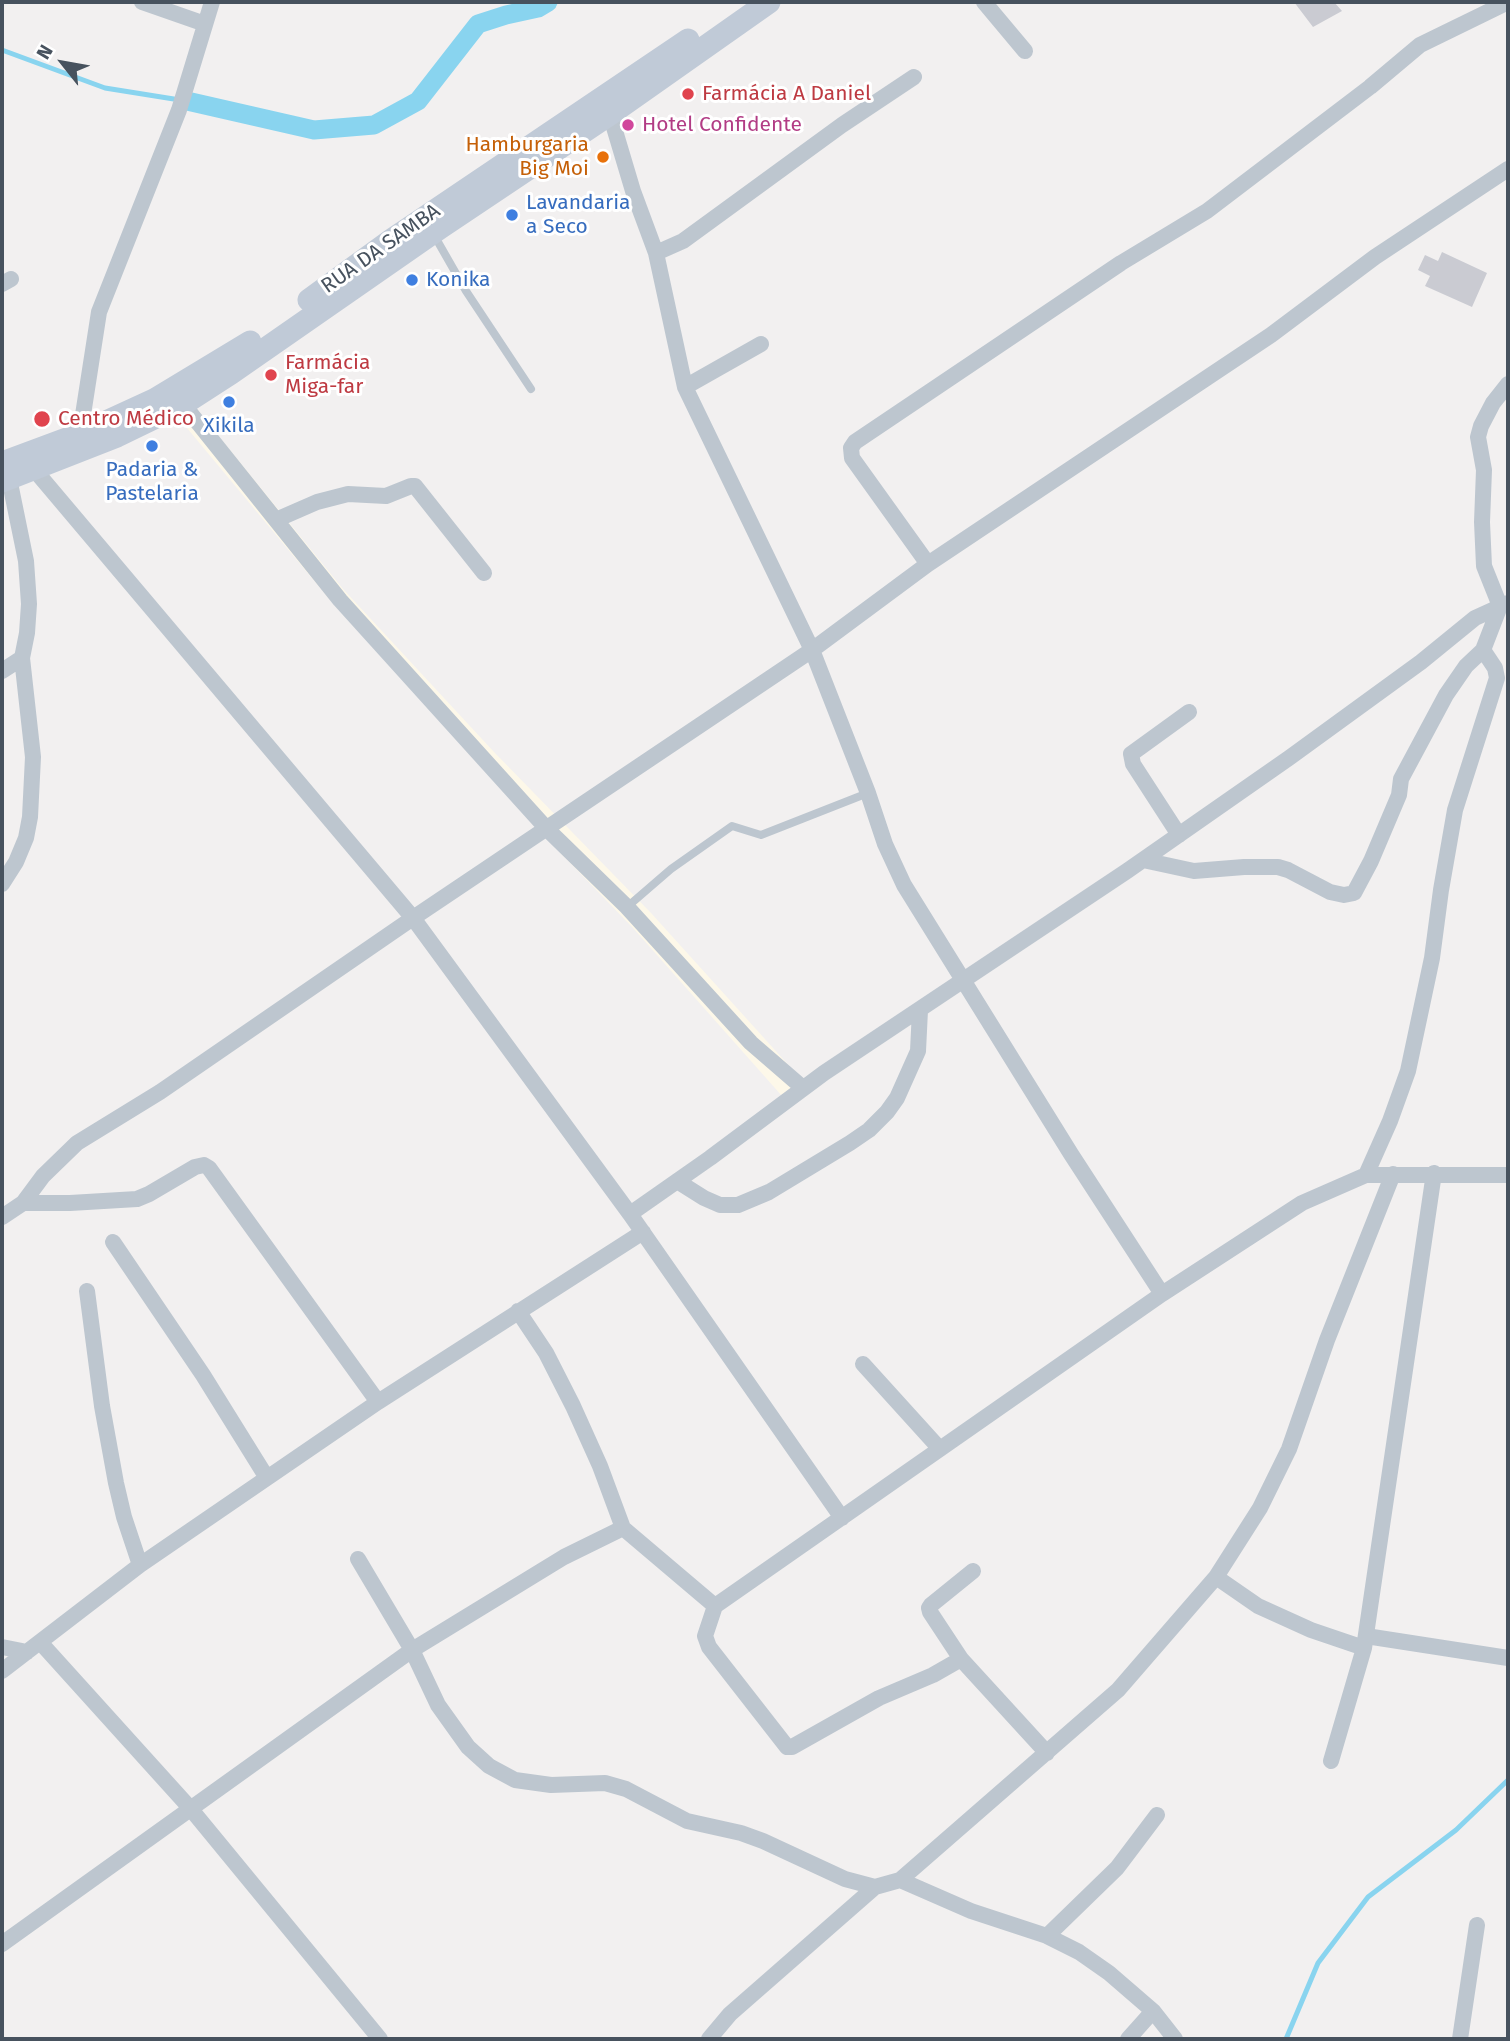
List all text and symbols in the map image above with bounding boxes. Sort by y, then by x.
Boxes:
north arrow [28,28,98,98]
text: N [31,41,58,63]
place label: Farmácia A Daniel [702,81,871,107]
marker: Farmácia A Daniel [680,86,696,102]
place label: Hotel Confidente [642,112,802,138]
marker: Hotel Confidente [620,117,636,133]
place label: Hamburgaria Big Moi [465,132,589,182]
marker: Hamburgaria Big Moi [595,149,611,165]
place label: Lavandaria a Seco [526,190,631,240]
street label: RUA DA SAMBA [317,199,445,299]
marker: Lavandaria a Seco [504,207,520,223]
place label: Konika [426,267,490,293]
marker: Konika [404,272,420,288]
place label: Farmácia Miga-far [285,350,370,400]
marker: Farmácia Miga-far [263,367,279,383]
marker: Xikila [221,394,237,410]
place label: Centro Médico [58,406,194,432]
marker: Centro Médico [32,409,52,429]
place label: Xikila [203,413,255,439]
marker: Padaria & Pastelaria [144,438,160,454]
place label: Padaria & Pastelaria [105,457,199,507]

